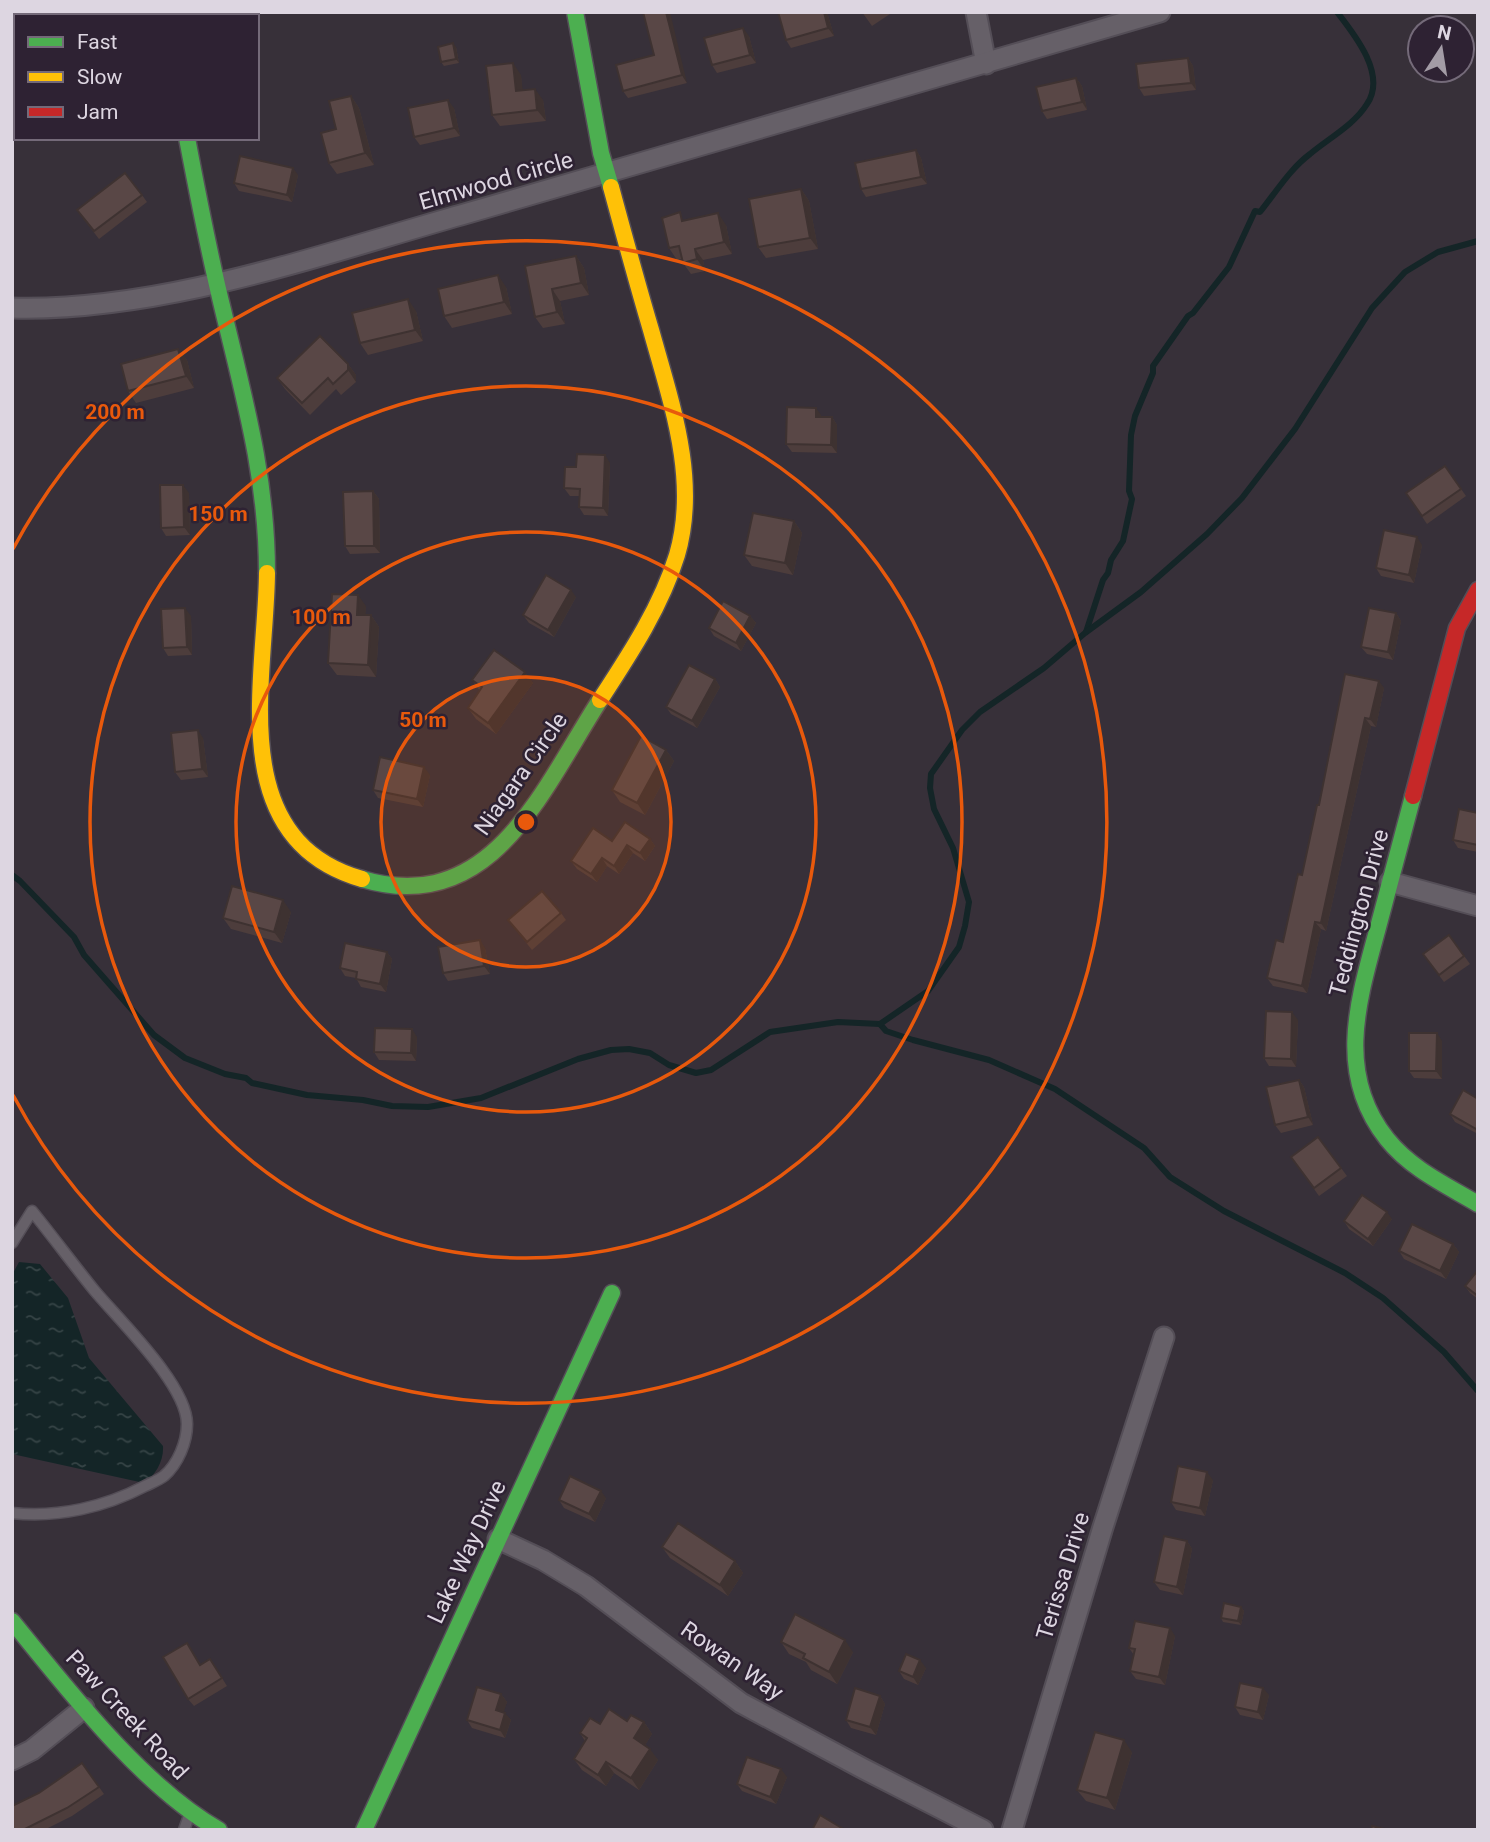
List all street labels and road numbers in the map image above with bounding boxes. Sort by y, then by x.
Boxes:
street label: Elmwood Circle [416,146,576,216]
street label: Niagara Circle [469,707,573,841]
street label: Teddington Drive [1324,826,1394,1000]
street label: Lake Way Drive [422,1476,512,1628]
street label: Terissa Drive [1031,1509,1095,1643]
street label: Rowan Way [676,1616,788,1706]
street label: Paw Creek Road [60,1645,194,1785]

